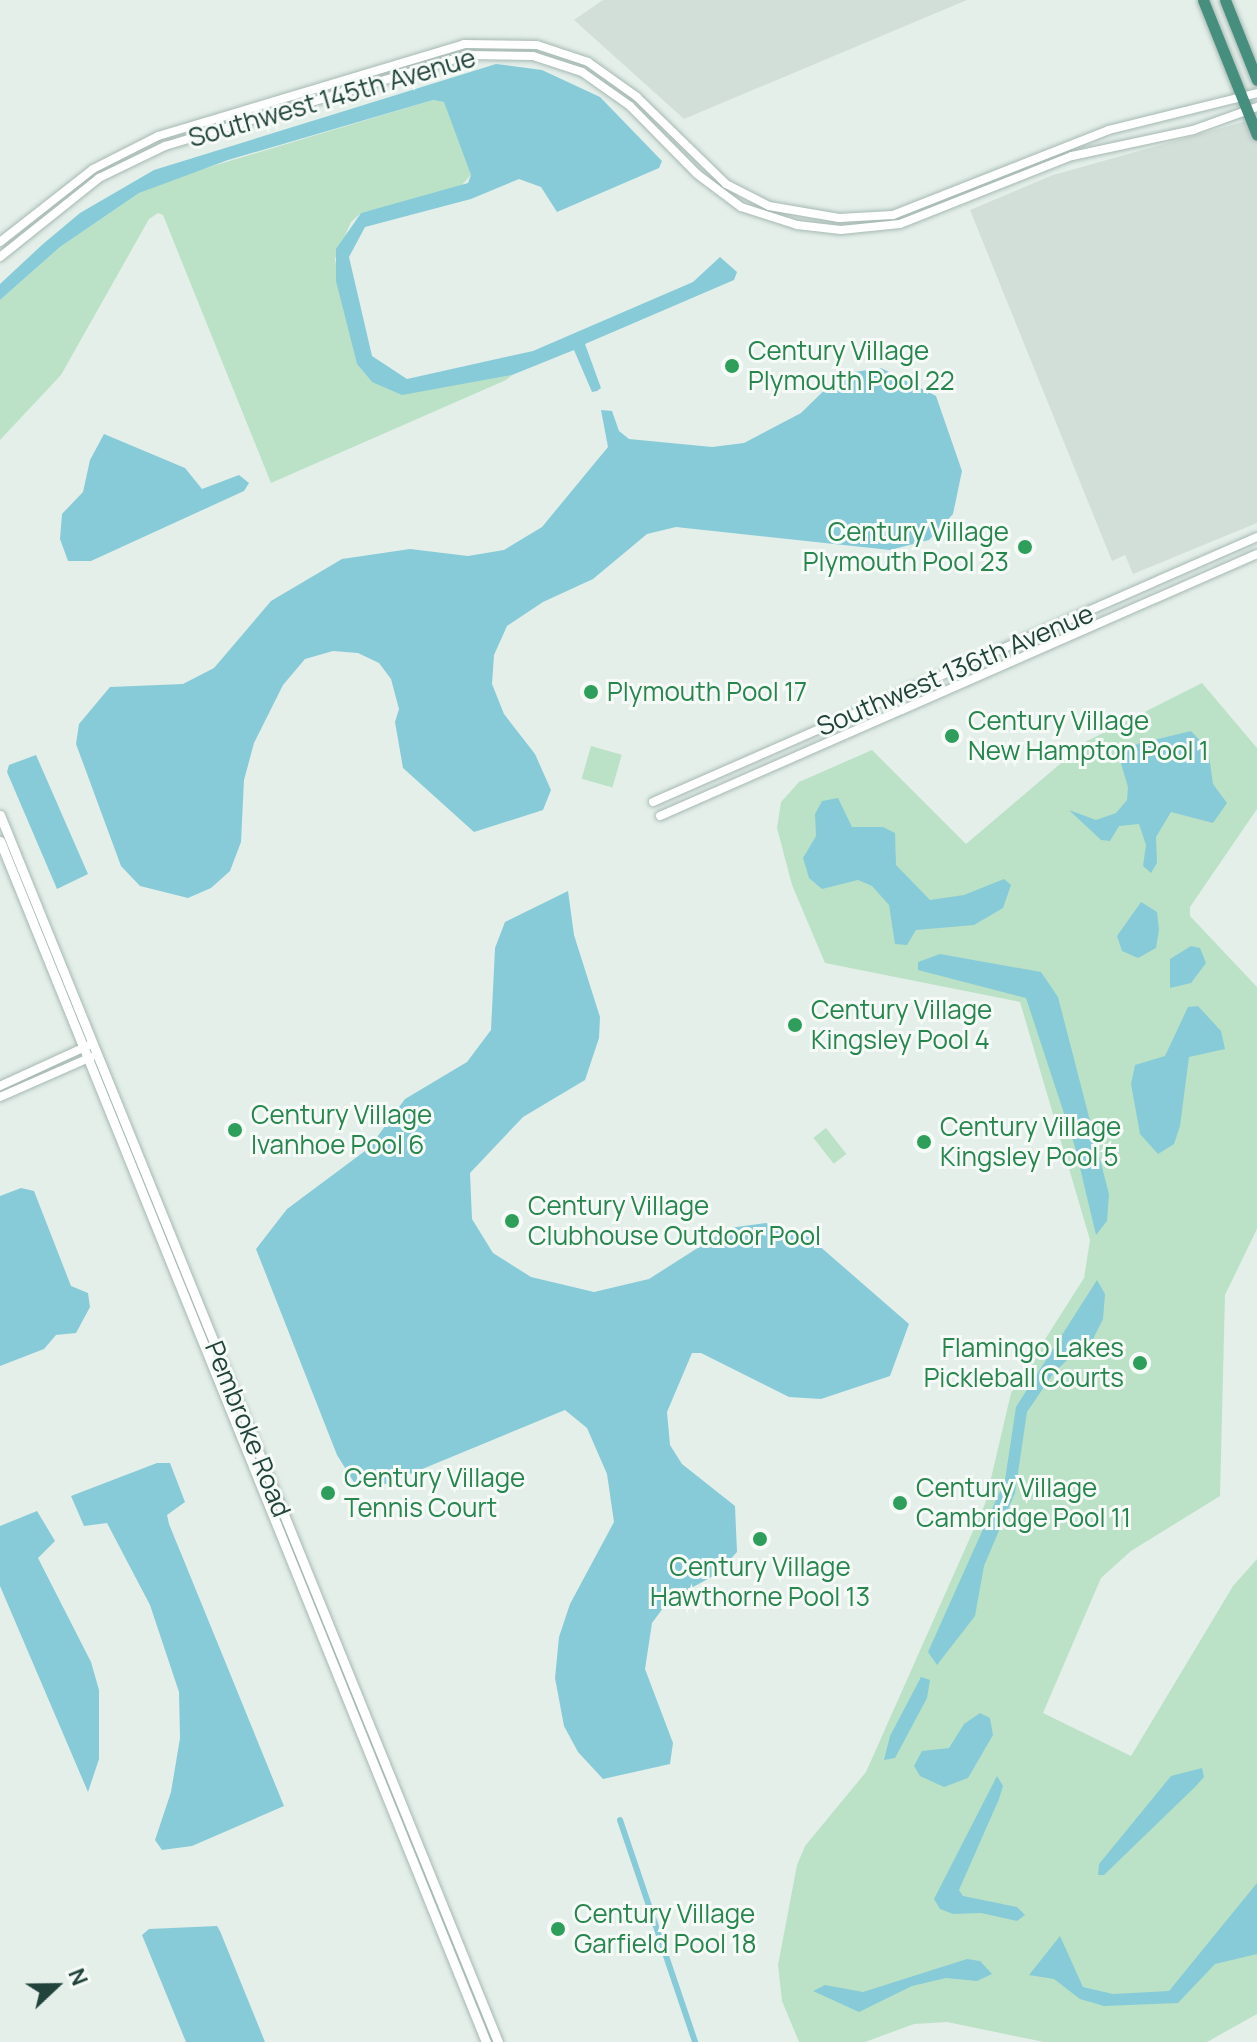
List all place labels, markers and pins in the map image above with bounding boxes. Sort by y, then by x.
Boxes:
place label: Century Village Plymouth Pool 22 [748,335,955,396]
marker: Century Village Plymouth Pool 22 [723,357,741,375]
place label: Century Village Plymouth Pool 23 [803,516,1009,578]
marker: Century Village Plymouth Pool 23 [1016,538,1034,556]
place label: Plymouth Pool 17 [607,676,807,708]
marker: Plymouth Pool 17 [582,683,600,701]
place label: Century Village New Hampton Pool 1 [968,705,1209,766]
marker: Century Village New Hampton Pool 1 [943,727,961,745]
place label: Century Village Kingsley Pool 4 [811,994,992,1056]
marker: Century Village Kingsley Pool 4 [786,1016,804,1034]
place label: Century Village Ivanhoe Pool 6 [251,1099,432,1160]
place label: Century Village Kingsley Pool 5 [940,1111,1121,1172]
marker: Century Village Ivanhoe Pool 6 [226,1121,244,1139]
marker: Century Village Kingsley Pool 5 [915,1133,933,1151]
place label: Century Village Clubhouse Outdoor Pool [528,1190,821,1252]
marker: Century Village Clubhouse Outdoor Pool [503,1212,521,1230]
place label: Flamingo Lakes Pickleball Courts [924,1332,1124,1394]
marker: Flamingo Lakes Pickleball Courts [1131,1354,1149,1372]
place label: Century Village Tennis Court [344,1462,525,1524]
place label: Century Village Cambridge Pool 11 [916,1472,1131,1534]
marker: Century Village Tennis Court [319,1484,337,1502]
marker: Century Village Cambridge Pool 11 [891,1494,909,1512]
marker: Century Village Hawthorne Pool 13 [751,1530,769,1548]
place label: Century Village Hawthorne Pool 13 [650,1551,870,1612]
place label: Century Village Garfield Pool 18 [574,1898,757,1960]
marker: Century Village Garfield Pool 18 [549,1920,567,1938]

